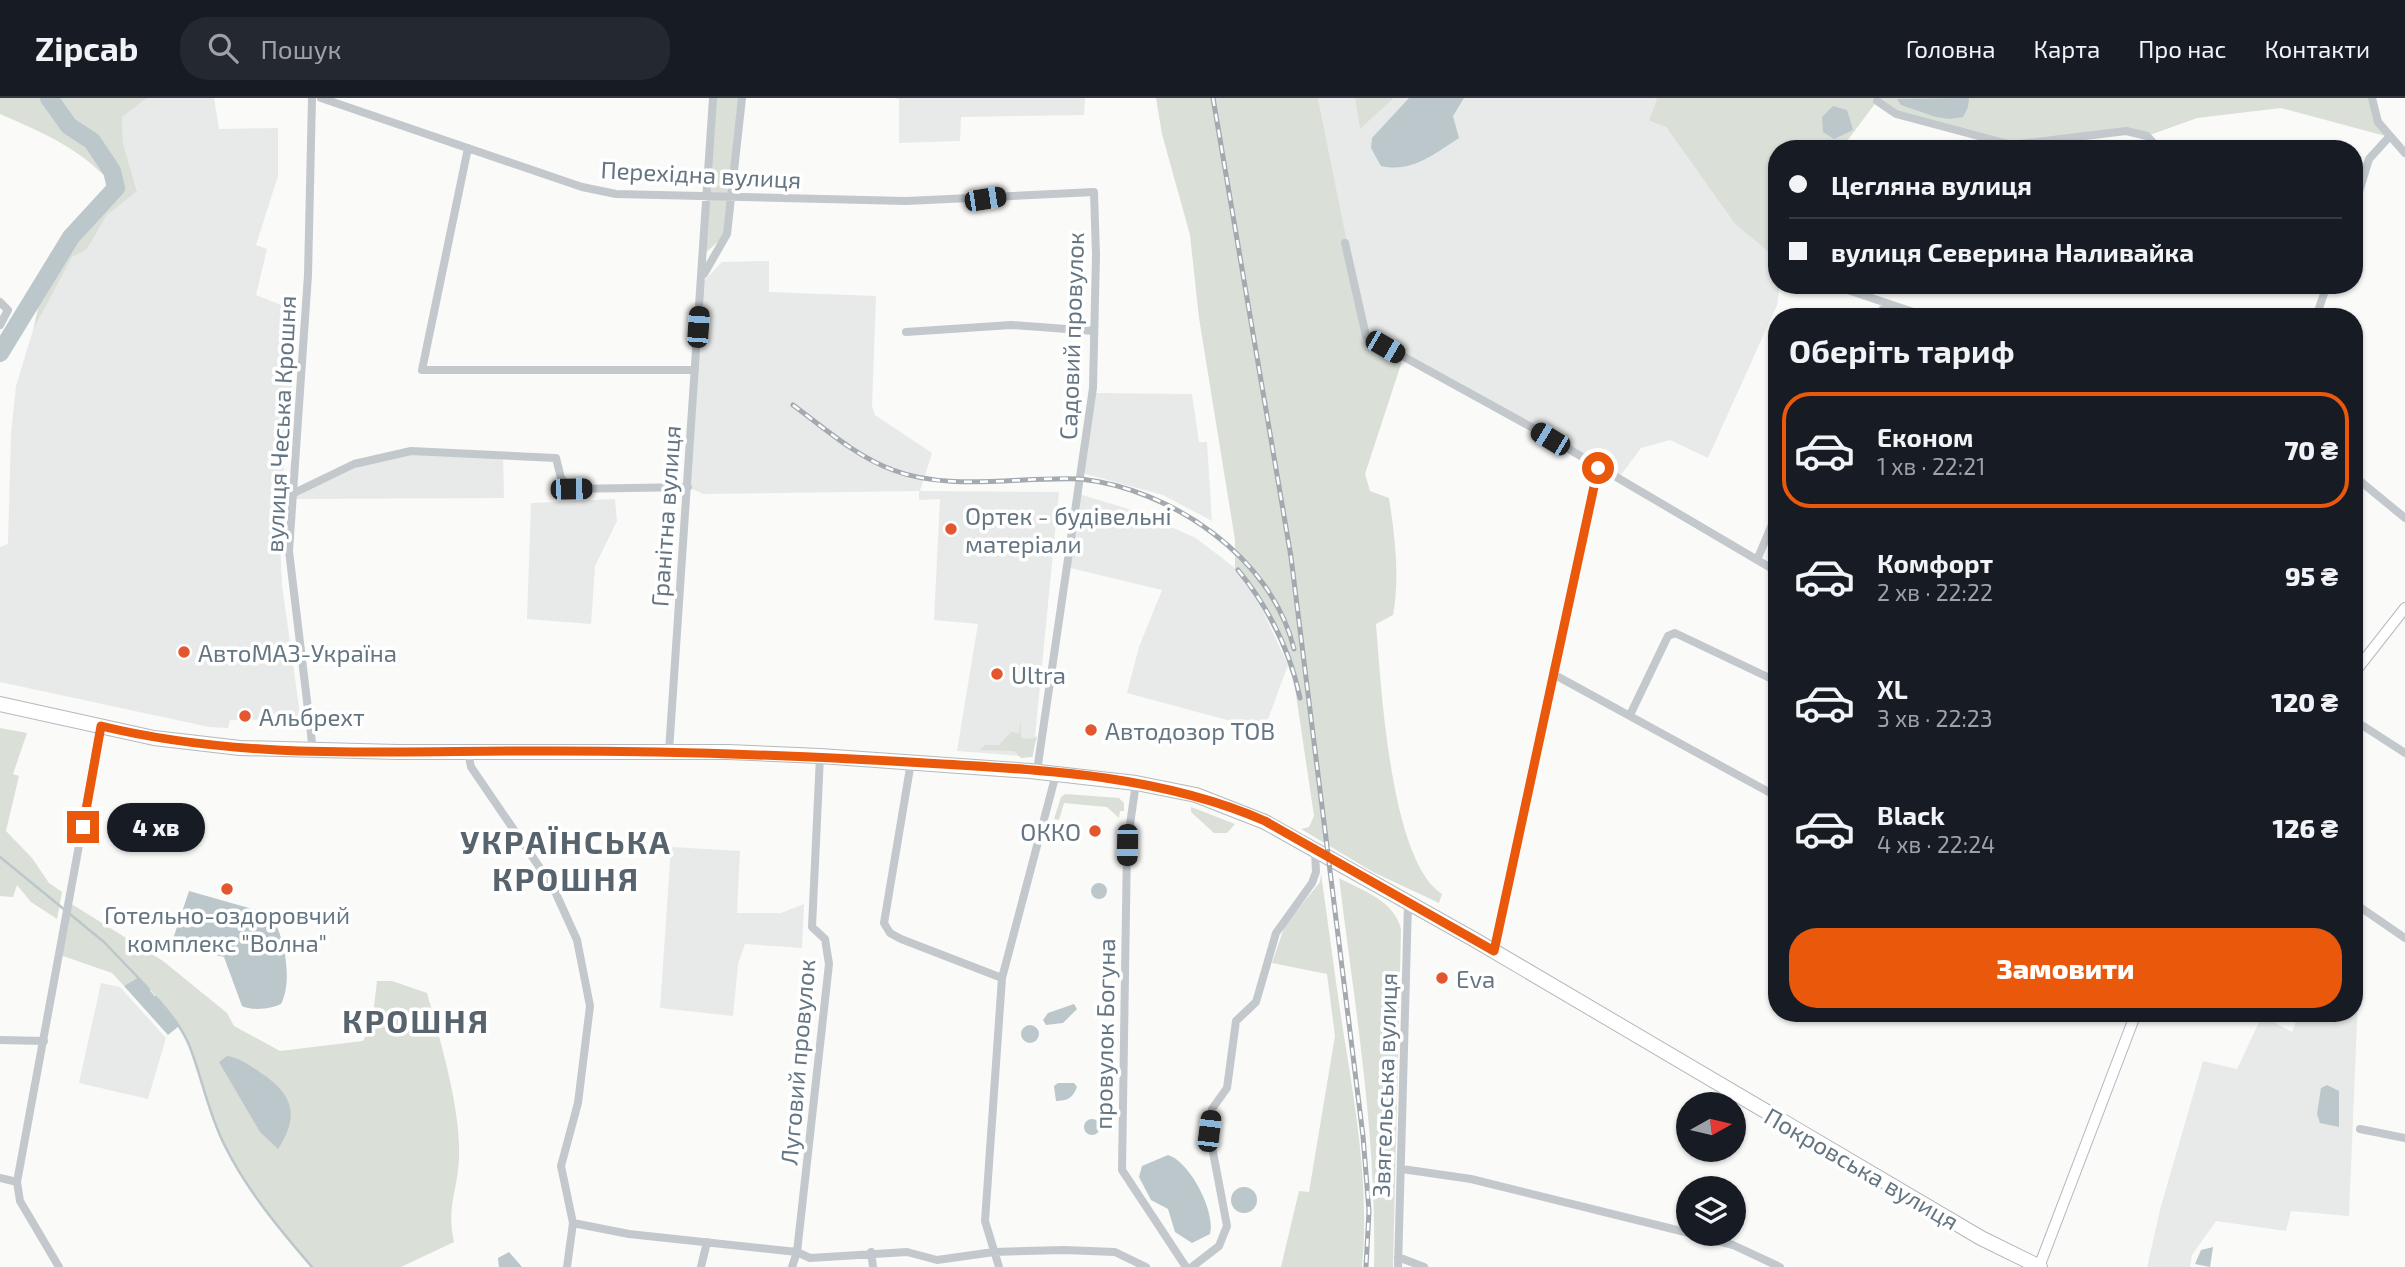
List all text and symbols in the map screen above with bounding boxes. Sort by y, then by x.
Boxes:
search box [180,17,670,80]
text: Zipcab [35,28,138,68]
icon: search [204,29,242,67]
text: Пошук [260,33,341,64]
text: Головна [1906,34,1996,63]
text: Карта [2034,34,2100,63]
text: Про нас [2138,34,2226,63]
text: Контакти [2264,34,2370,63]
street label: Перехідна вулиця [600,154,802,195]
text: Цегляна вулиця [1831,169,2032,200]
car [963,185,1008,213]
street label: Садовий провулок [1053,231,1090,441]
text: вулиця Северина Наливайка [1831,236,2194,267]
street label: вулиця Чеська Крошня [259,295,302,553]
car [687,305,710,349]
car [1362,327,1409,367]
text: Оберіть тариф [1789,331,2015,369]
car [1527,419,1574,459]
icon: car [1793,419,1856,482]
text: Економ [1877,421,1974,452]
street label: Гранітна вулиця [644,424,687,608]
text: 70 ₴ [2284,434,2338,465]
route start [1582,452,1614,484]
text: 1 хв · 22:21 [1877,452,1985,480]
car [550,478,593,500]
place label: Ортек - будівельні матеріали [965,501,1172,558]
marker: Ортек - будівельні матеріали [943,521,959,537]
icon: car [1793,545,1856,608]
text: Комфорт [1877,547,1993,578]
text: 95 ₴ [2285,560,2338,591]
text: 2 хв · 22:22 [1877,578,1993,606]
place label: АвтоМАЗ-Україна [198,638,397,667]
marker: АвтоМАЗ-Україна [176,644,192,660]
place label: Ultra [1011,660,1066,689]
marker: Ultra [989,666,1005,682]
icon: car [1793,671,1856,734]
text: XL [1877,673,1908,704]
text: 120 ₴ [2271,686,2338,717]
place label: Альбрехт [259,702,365,731]
text: 3 хв · 22:23 [1877,704,1993,732]
marker: Альбрехт [237,708,253,724]
place label: Автодозор ТОВ [1105,716,1275,745]
marker: Автодозор ТОВ [1083,722,1099,738]
icon: car [1793,797,1856,860]
text: Black [1877,799,1945,830]
callout: 4 хв [108,802,206,852]
route end [67,811,99,843]
text: 126 ₴ [2272,812,2338,843]
text: 4 хв [133,813,179,841]
place label: ОККО [1020,817,1081,846]
district label: УКРАЇНСЬКА КРОШНЯ [460,822,672,897]
marker: ОККО [1087,823,1103,839]
car [1117,824,1138,866]
text: 4 хв · 22:24 [1877,830,1995,858]
marker: Готельно-оздоровчий комплекс "Волна" [219,881,235,897]
place label: Готельно-оздоровчий комплекс "Волна" [104,900,350,957]
button: Замовити [1789,928,2342,1008]
street label: провулок Богуна [1088,938,1121,1130]
street label: Луговий провулок [774,958,821,1166]
place label: Eva [1456,964,1495,993]
marker: Eva [1434,970,1450,986]
street label: Звягельська вулиця [1366,972,1403,1198]
district label: КРОШНЯ [342,1001,490,1039]
north arrow [1676,1092,1746,1162]
map controls [1676,1092,1746,1246]
street label: Покровська вулиця [1759,1101,1964,1236]
car [1197,1109,1222,1153]
button: layers [1676,1176,1746,1246]

